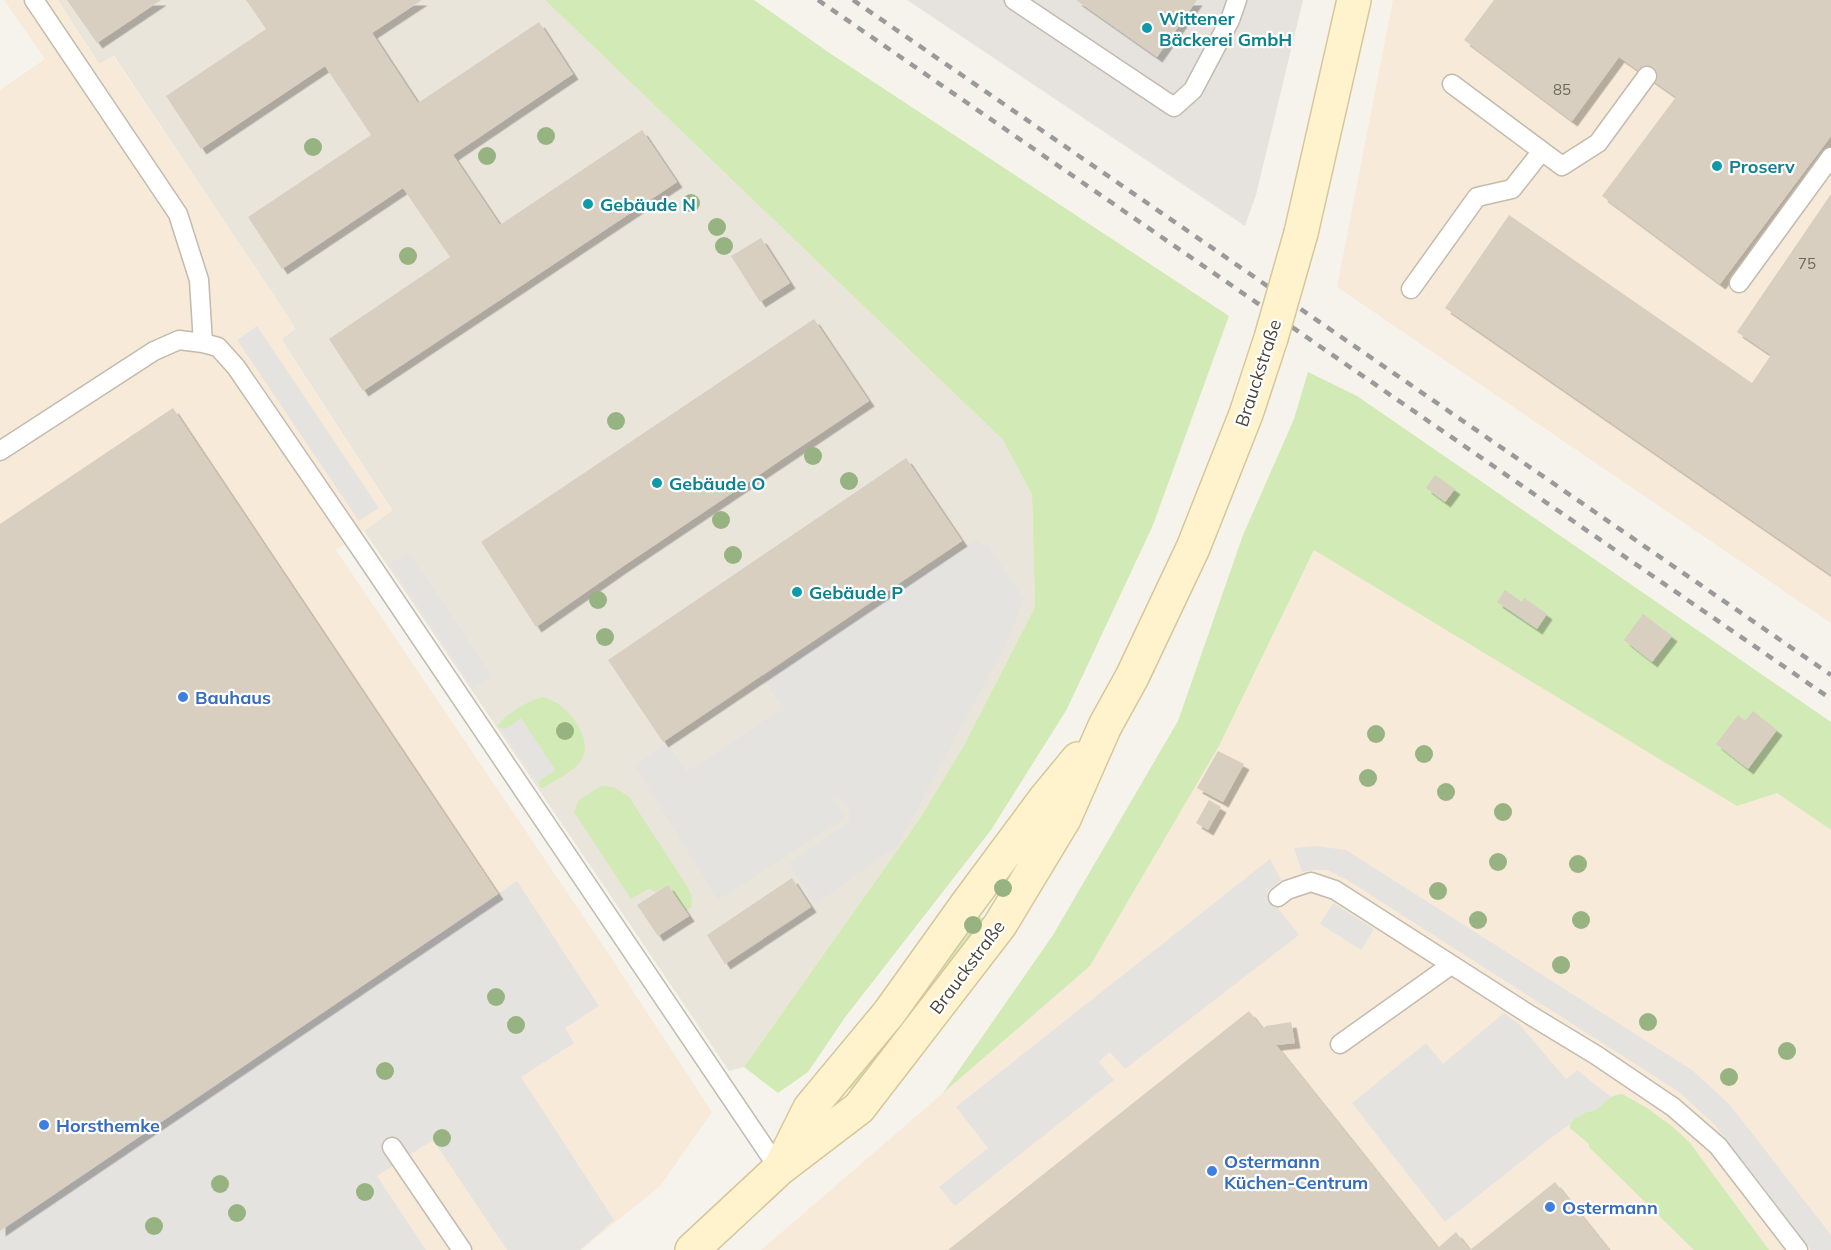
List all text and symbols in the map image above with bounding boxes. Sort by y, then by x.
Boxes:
place label: Wittener Bäckerei GmbH [1159,7,1292,51]
marker: Wittener Bäckerei GmbH [1140,21,1154,35]
house number: 85 [1553,80,1571,99]
place label: Proserv [1729,155,1795,178]
marker: Proserv [1710,159,1724,173]
place label: Gebäude N [600,193,696,216]
marker: Gebäude N [581,197,595,211]
house number: 75 [1798,254,1816,273]
street label: Brauckstraße [1230,316,1286,430]
place label: Gebäude O [669,472,765,495]
marker: Gebäude O [650,476,664,490]
place label: Gebäude P [809,581,903,604]
marker: Gebäude P [790,585,804,599]
place label: Bauhaus [195,686,271,709]
marker: Bauhaus [176,690,190,704]
street label: Brauckstraße [924,916,1010,1018]
place label: Horsthemke [56,1114,160,1137]
marker: Horsthemke [37,1118,51,1132]
place label: Ostermann Küchen-Centrum [1224,1150,1368,1194]
marker: Ostermann Küchen-Centrum [1205,1164,1219,1178]
place label: Ostermann [1562,1196,1658,1219]
marker: Ostermann [1543,1200,1557,1214]

